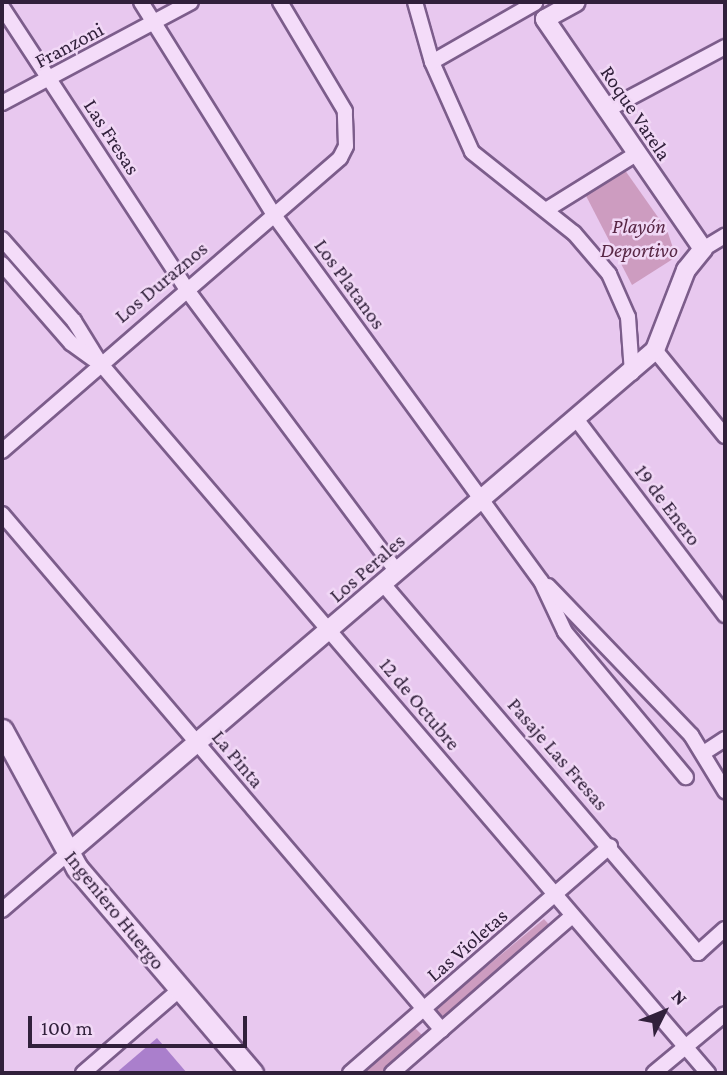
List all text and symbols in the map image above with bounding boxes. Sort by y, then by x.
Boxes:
street label: Franzoni [30,16,108,74]
street label: Roque Varela [595,61,677,165]
street label: Las Fresas [78,94,146,180]
park label: Playón Deportivo [600,213,678,263]
street label: Los Platanos [309,234,391,334]
street label: Los Duraznos [109,236,213,328]
street label: 19 de Enero [629,459,707,551]
street label: Los Perales [324,528,410,608]
street label: 12 de Octubre [374,653,466,755]
street label: Pasaje Las Fresas [502,692,614,816]
street label: La Pinta [206,725,270,793]
street label: Ingeniero Huergo [59,845,171,975]
street label: Las Violetas [421,903,513,987]
north arrow [629,977,699,1047]
text: N [668,985,692,1009]
scale bar [32,1002,250,1046]
text: 100 m [41,1016,93,1040]

